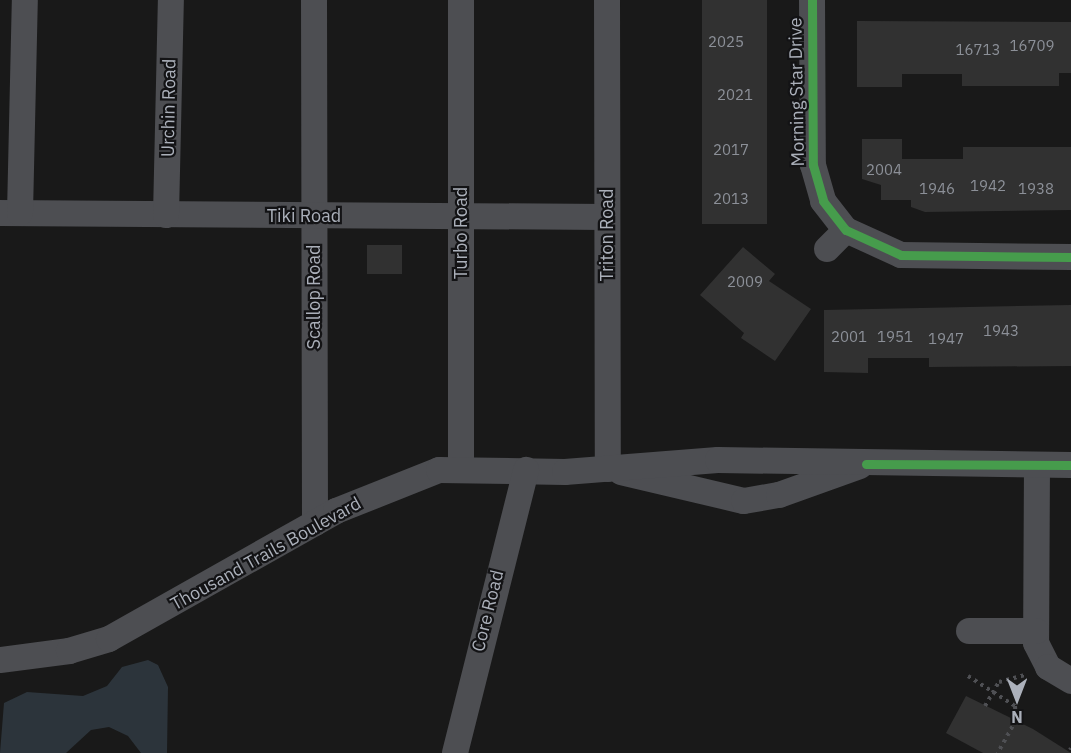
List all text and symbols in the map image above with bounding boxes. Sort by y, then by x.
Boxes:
street label: Morning Star Drive [785,17,809,167]
house number: 2025 [708,33,744,51]
house number: 16709 [1010,37,1054,55]
house number: 16713 [956,41,1000,59]
street label: Urchin Road [157,59,181,157]
house number: 2021 [717,86,753,104]
house number: 2017 [713,141,749,159]
house number: 2004 [866,161,902,179]
house number: 1942 [970,177,1006,195]
house number: 1946 [919,180,955,198]
house number: 1938 [1018,180,1054,198]
street label: Turbo Road [450,187,472,279]
street label: Triton Road [596,189,618,281]
house number: 2013 [713,190,749,208]
street label: Tiki Road [267,205,341,227]
street label: Scallop Road [303,245,325,349]
house number: 2009 [727,273,763,291]
house number: 1943 [983,322,1019,340]
house number: 2001 [831,328,867,346]
house number: 1951 [877,328,913,346]
house number: 1947 [928,330,964,348]
street label: Thousand Trails Boulevard [167,493,365,615]
street label: Core Road [467,568,509,654]
north arrow [987,669,1047,729]
text: N [1011,707,1023,727]

